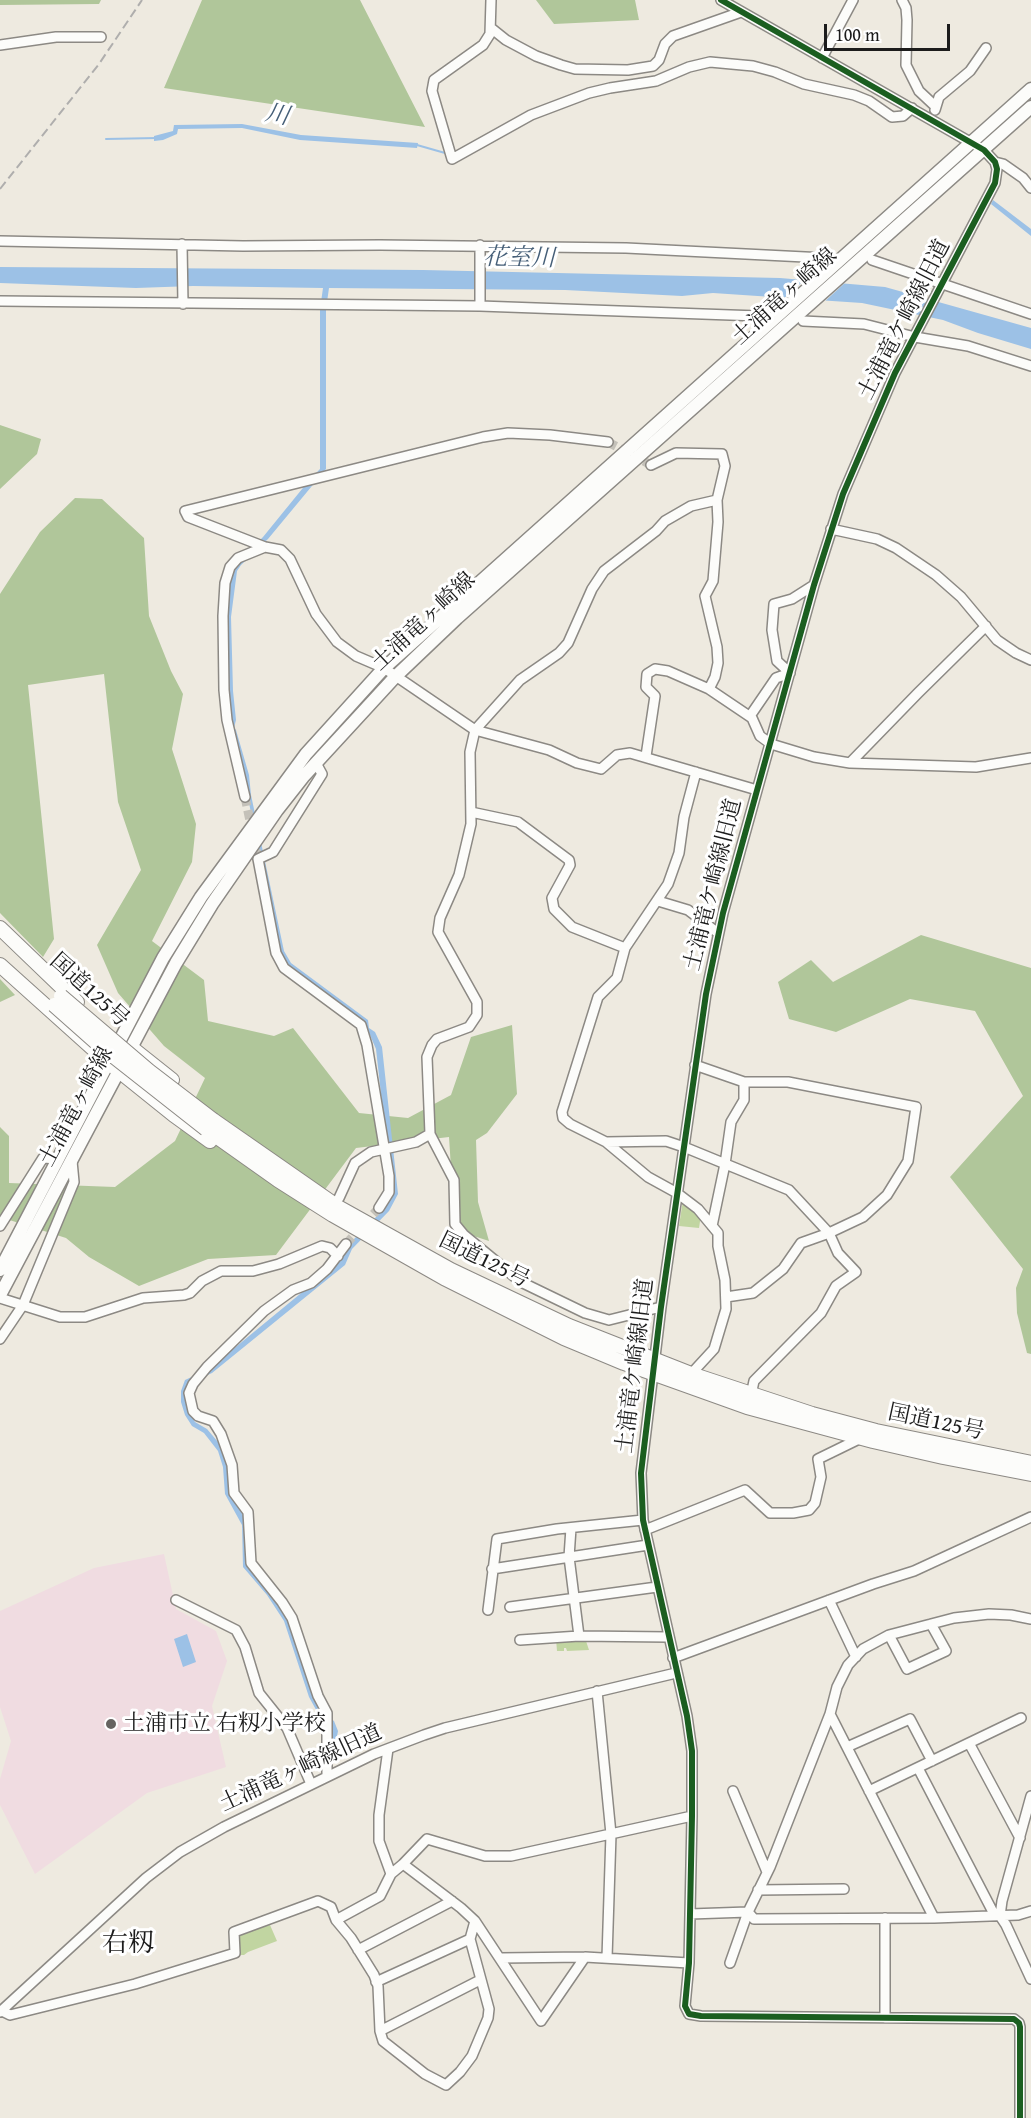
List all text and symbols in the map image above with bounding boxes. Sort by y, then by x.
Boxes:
scale bar [827,12,953,50]
text: 100 m [835,21,880,48]
water label: 川 [262,100,292,132]
street label: 土浦竜ケ崎線旧道 [853,236,957,404]
street label: 土浦竜ヶ崎線 [727,243,843,351]
water label: 花室川 [483,244,555,274]
street label: 土浦竜ヶ崎線 [367,567,481,677]
street label: 土浦竜ケ崎線旧道 [680,796,748,974]
street label: 国道125号 [44,948,134,1034]
street label: 土浦竜ヶ崎線 [34,1043,120,1171]
street label: 国道125号 [434,1228,534,1294]
street label: 土浦竜ケ崎線旧道 [612,1277,660,1455]
street label: 国道125号 [885,1400,987,1446]
place label: 土浦市立 右籾小学校 [123,1711,326,1737]
marker: 土浦市立 右籾小学校 [104,1717,118,1731]
street label: 土浦竜ヶ崎線旧道 [216,1720,386,1818]
district label: 右籾 [102,1928,154,1960]

